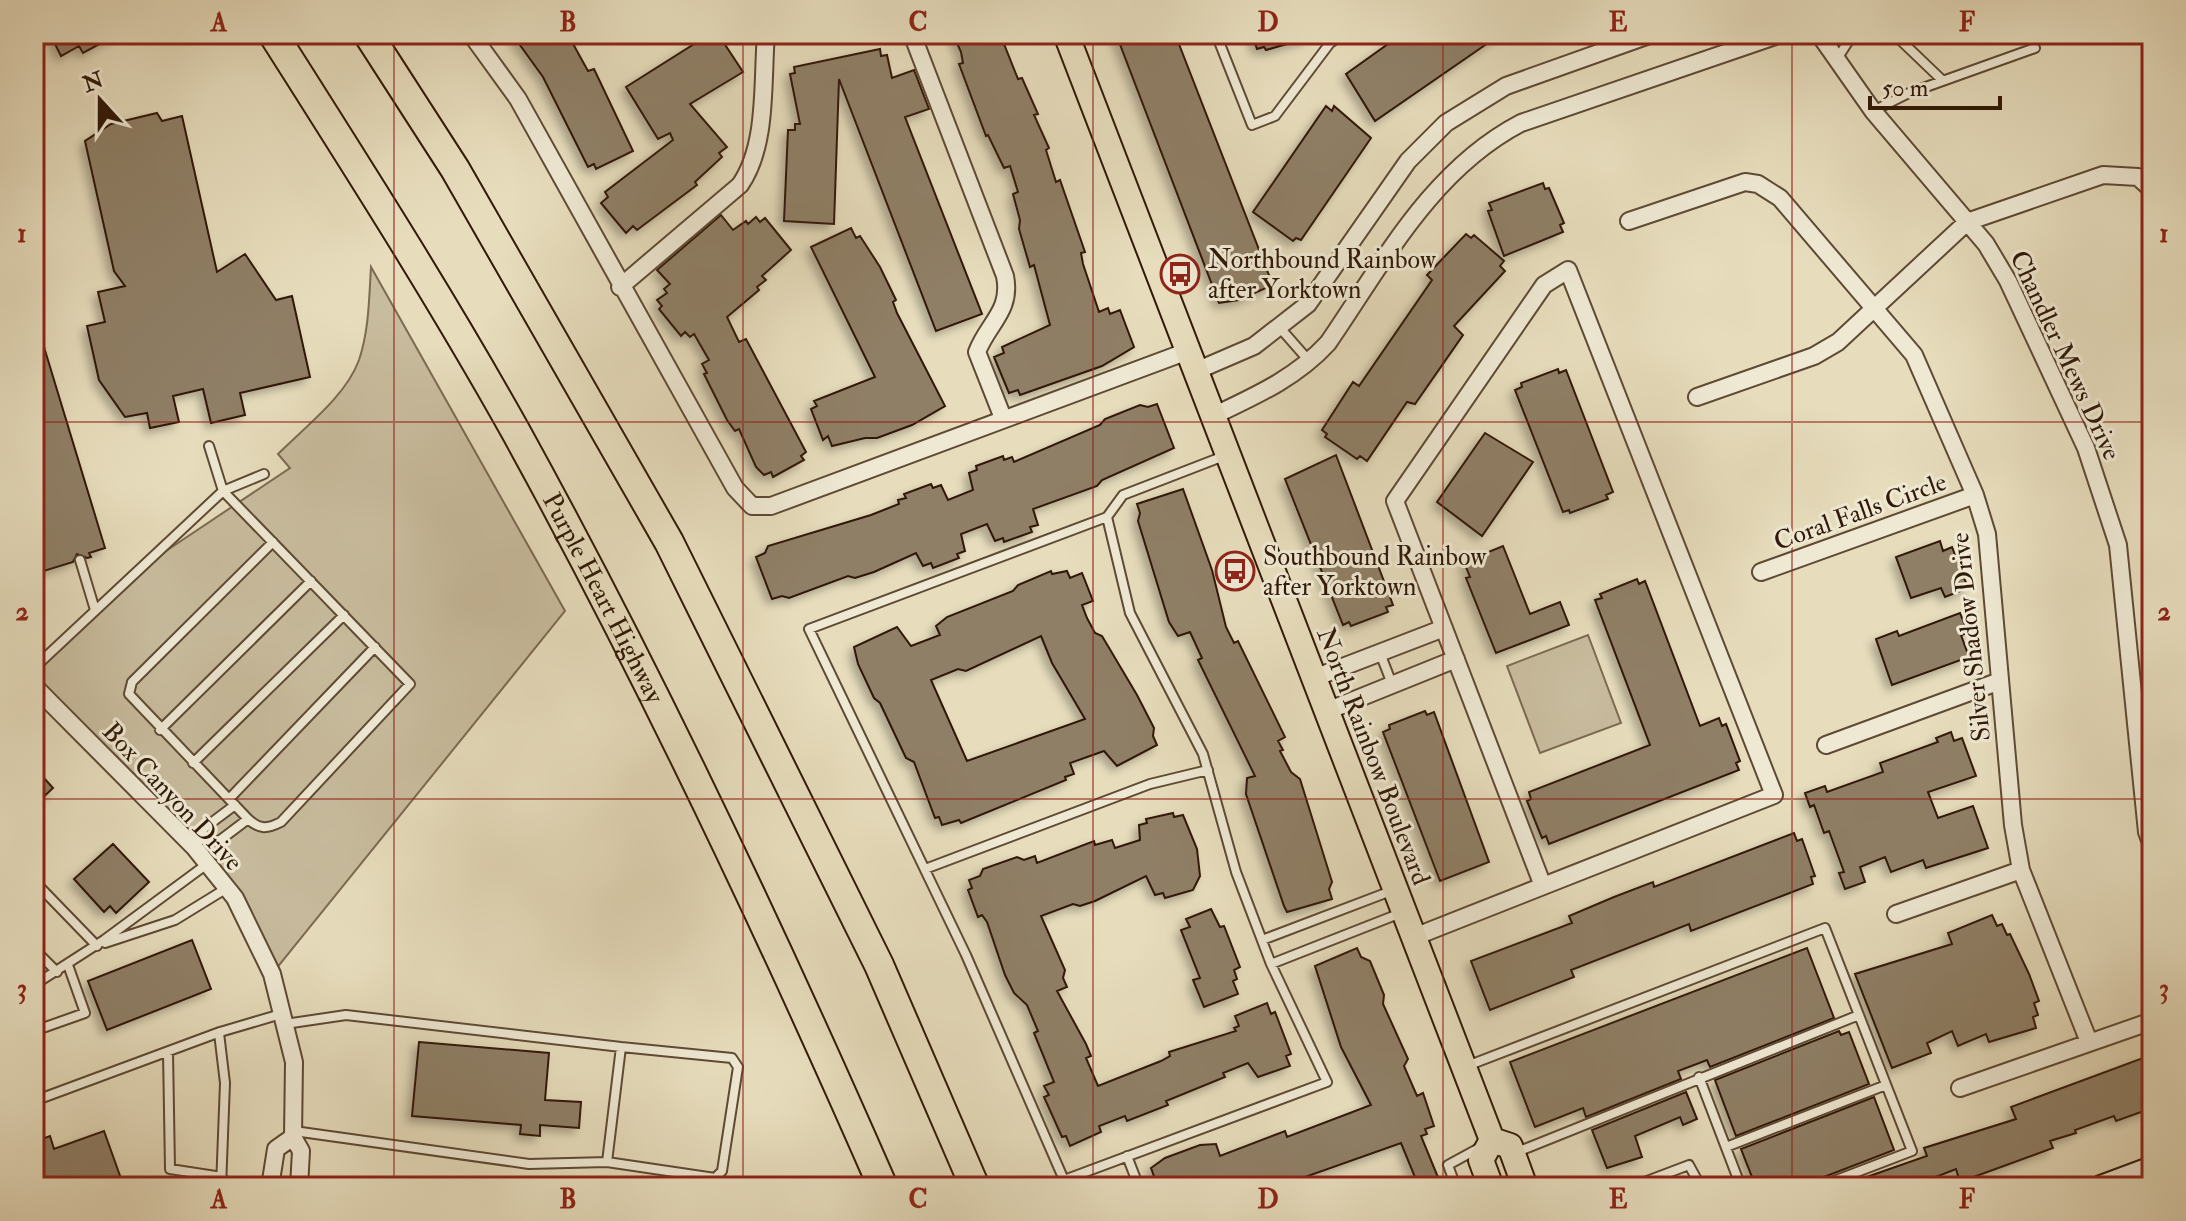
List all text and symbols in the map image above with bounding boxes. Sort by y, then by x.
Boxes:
text: A [210,7,228,39]
text: B [559,7,577,39]
text: C [908,7,928,39]
text: D [1257,7,1279,39]
text: E [1609,7,1628,39]
text: F [1959,7,1976,39]
north arrow [60,60,140,140]
scale bar [1870,60,2000,110]
text: N [78,66,108,99]
text: 50 m [1882,73,1929,104]
text: 1 [17,218,27,250]
text: 1 [2159,218,2169,250]
place label: Northbound Rainbow after Yorktown [1208,244,1437,306]
street label: Chandler Mews Drive [2002,246,2128,465]
bus stop icon: Northbound Rainbow after Yorktown [1159,253,1201,295]
street label: Coral Falls Circle [1770,466,1951,558]
street label: Purple Heart Highway [535,488,671,709]
street label: Silver Shadow Drive [1944,531,1998,743]
place label: Southbound Rainbow after Yorktown [1263,541,1487,603]
bus stop icon: Southbound Rainbow after Yorktown [1214,550,1256,592]
text: 2 [15,596,29,628]
text: 2 [2157,596,2171,628]
street label: North Rainbow Boulevard [1309,623,1437,890]
street label: Box Canyon Drive [95,716,249,878]
text: 3 [17,973,27,1005]
text: 3 [2159,973,2169,1005]
text: A [210,1184,228,1216]
text: B [559,1184,577,1216]
text: C [908,1184,928,1216]
text: D [1257,1184,1279,1216]
text: E [1609,1184,1628,1216]
text: F [1959,1184,1976,1216]

